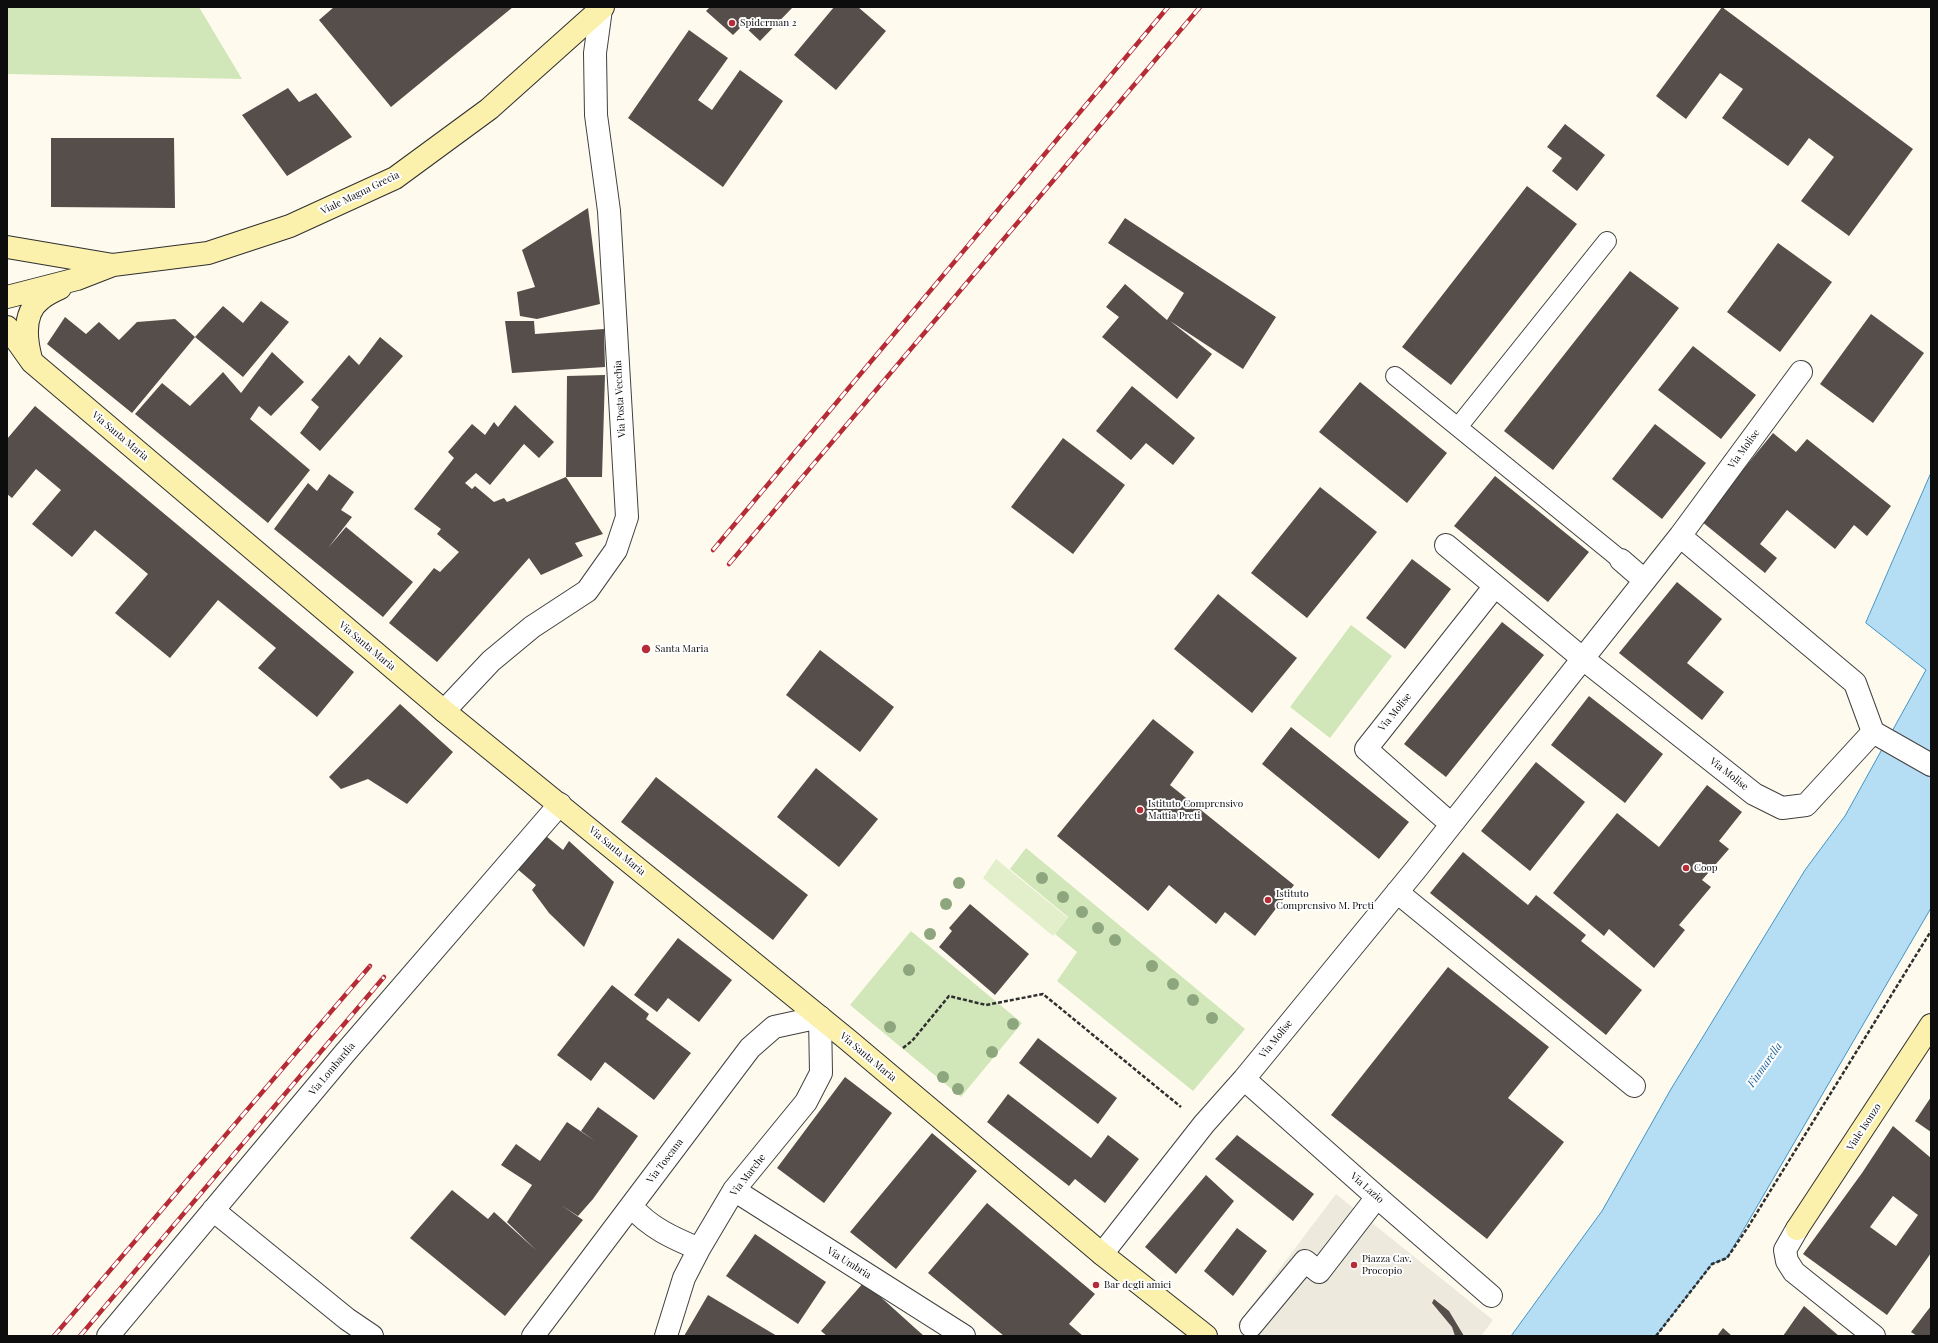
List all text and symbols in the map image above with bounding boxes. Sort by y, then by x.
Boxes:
place label: Spiderman 2 [740,17,797,29]
marker: Spiderman 2 [727,18,737,28]
street label: Viale Magna Grecia [319,169,401,217]
street label: Via Posta Vecchia [612,360,628,438]
street label: Via Santa Maria [89,409,151,463]
street label: Via Molise [1726,427,1762,471]
street label: Via Santa Maria [336,619,398,673]
marker: Santa Maria [640,643,652,655]
place label: Santa Maria [655,643,708,655]
street label: Via Molise [1376,690,1414,734]
street label: Via Molise [1707,755,1751,793]
place label: Istituto Comprensivo Mattia Preti [1148,798,1243,822]
marker: Istituto Comprensivo Mattia Preti [1135,805,1145,815]
street label: Via Santa Maria [586,824,648,878]
place label: Coop [1694,862,1718,874]
marker: Coop [1681,863,1691,873]
place label: Istituto Comprensivo M. Preti [1276,888,1374,912]
marker: Istituto Comprensivo M. Preti [1263,895,1273,905]
street label: Via Molise [1257,1017,1295,1061]
street label: Via Santa Maria [837,1030,899,1084]
street label: Via Lombardia [306,1040,358,1098]
water label: Fiumarella [1745,1040,1785,1090]
street label: Viale Isonzo [1844,1101,1884,1153]
street label: Via Toscana [644,1136,686,1186]
street label: Via Marche [728,1152,768,1198]
street label: Via Lazio [1348,1170,1386,1206]
street label: Via Umbria [825,1245,873,1281]
place label: Piazza Cav. Procopio [1362,1253,1412,1276]
marker: Piazza Cav. Procopio [1349,1260,1359,1270]
place label: Bar degli amici [1104,1279,1171,1291]
marker: Bar degli amici [1091,1280,1101,1290]

